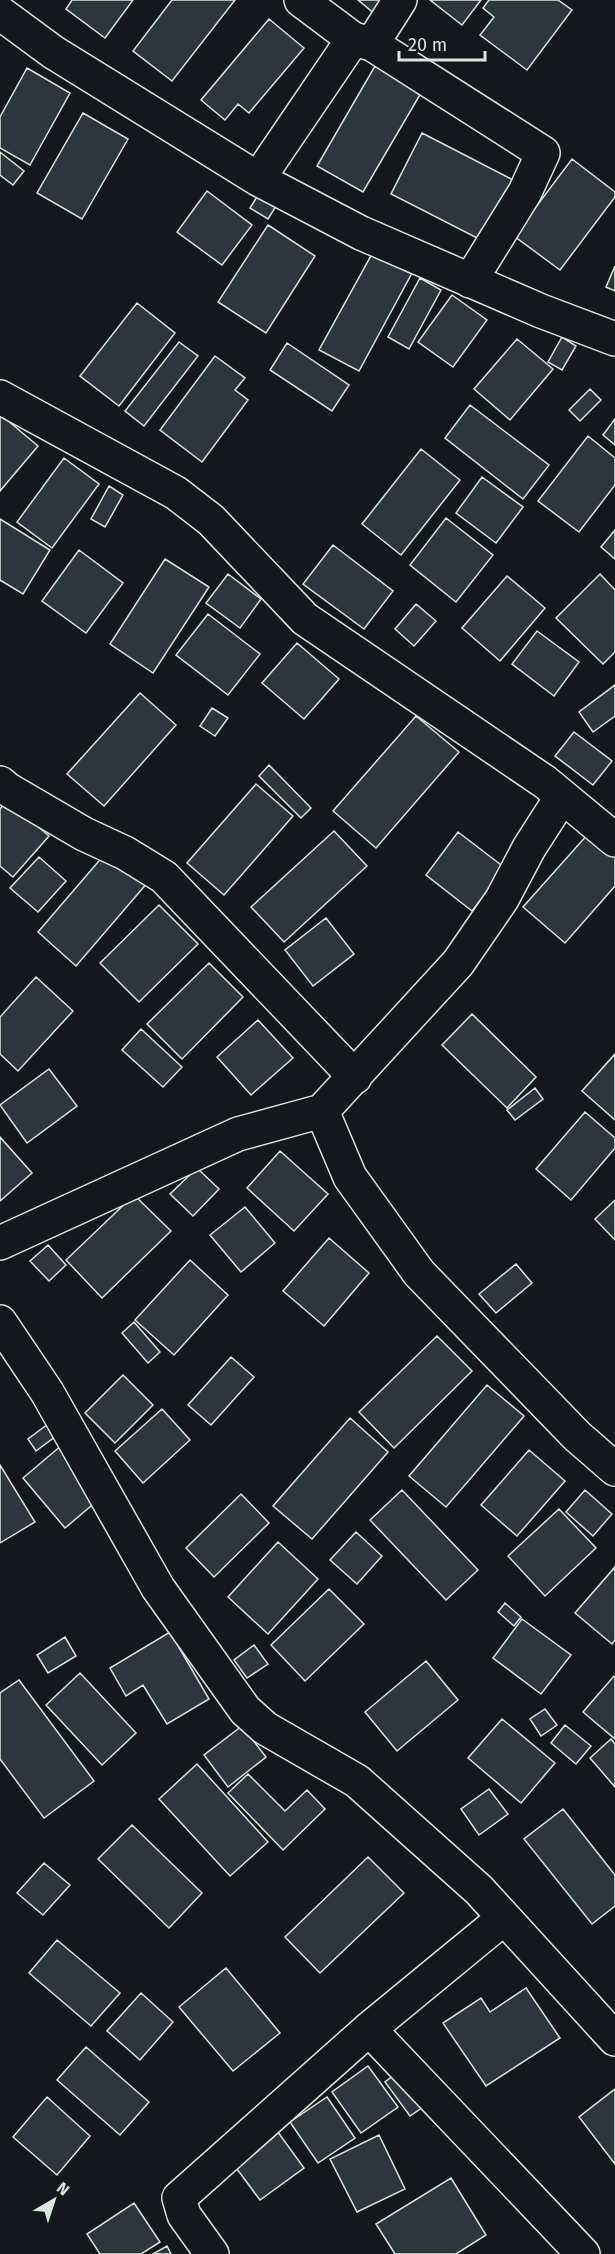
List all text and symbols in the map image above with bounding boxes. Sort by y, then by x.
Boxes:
scale bar [399,24,484,62]
text: 20 m [408,34,447,56]
north arrow [24,2170,84,2230]
text: N [53,2178,73,2199]

